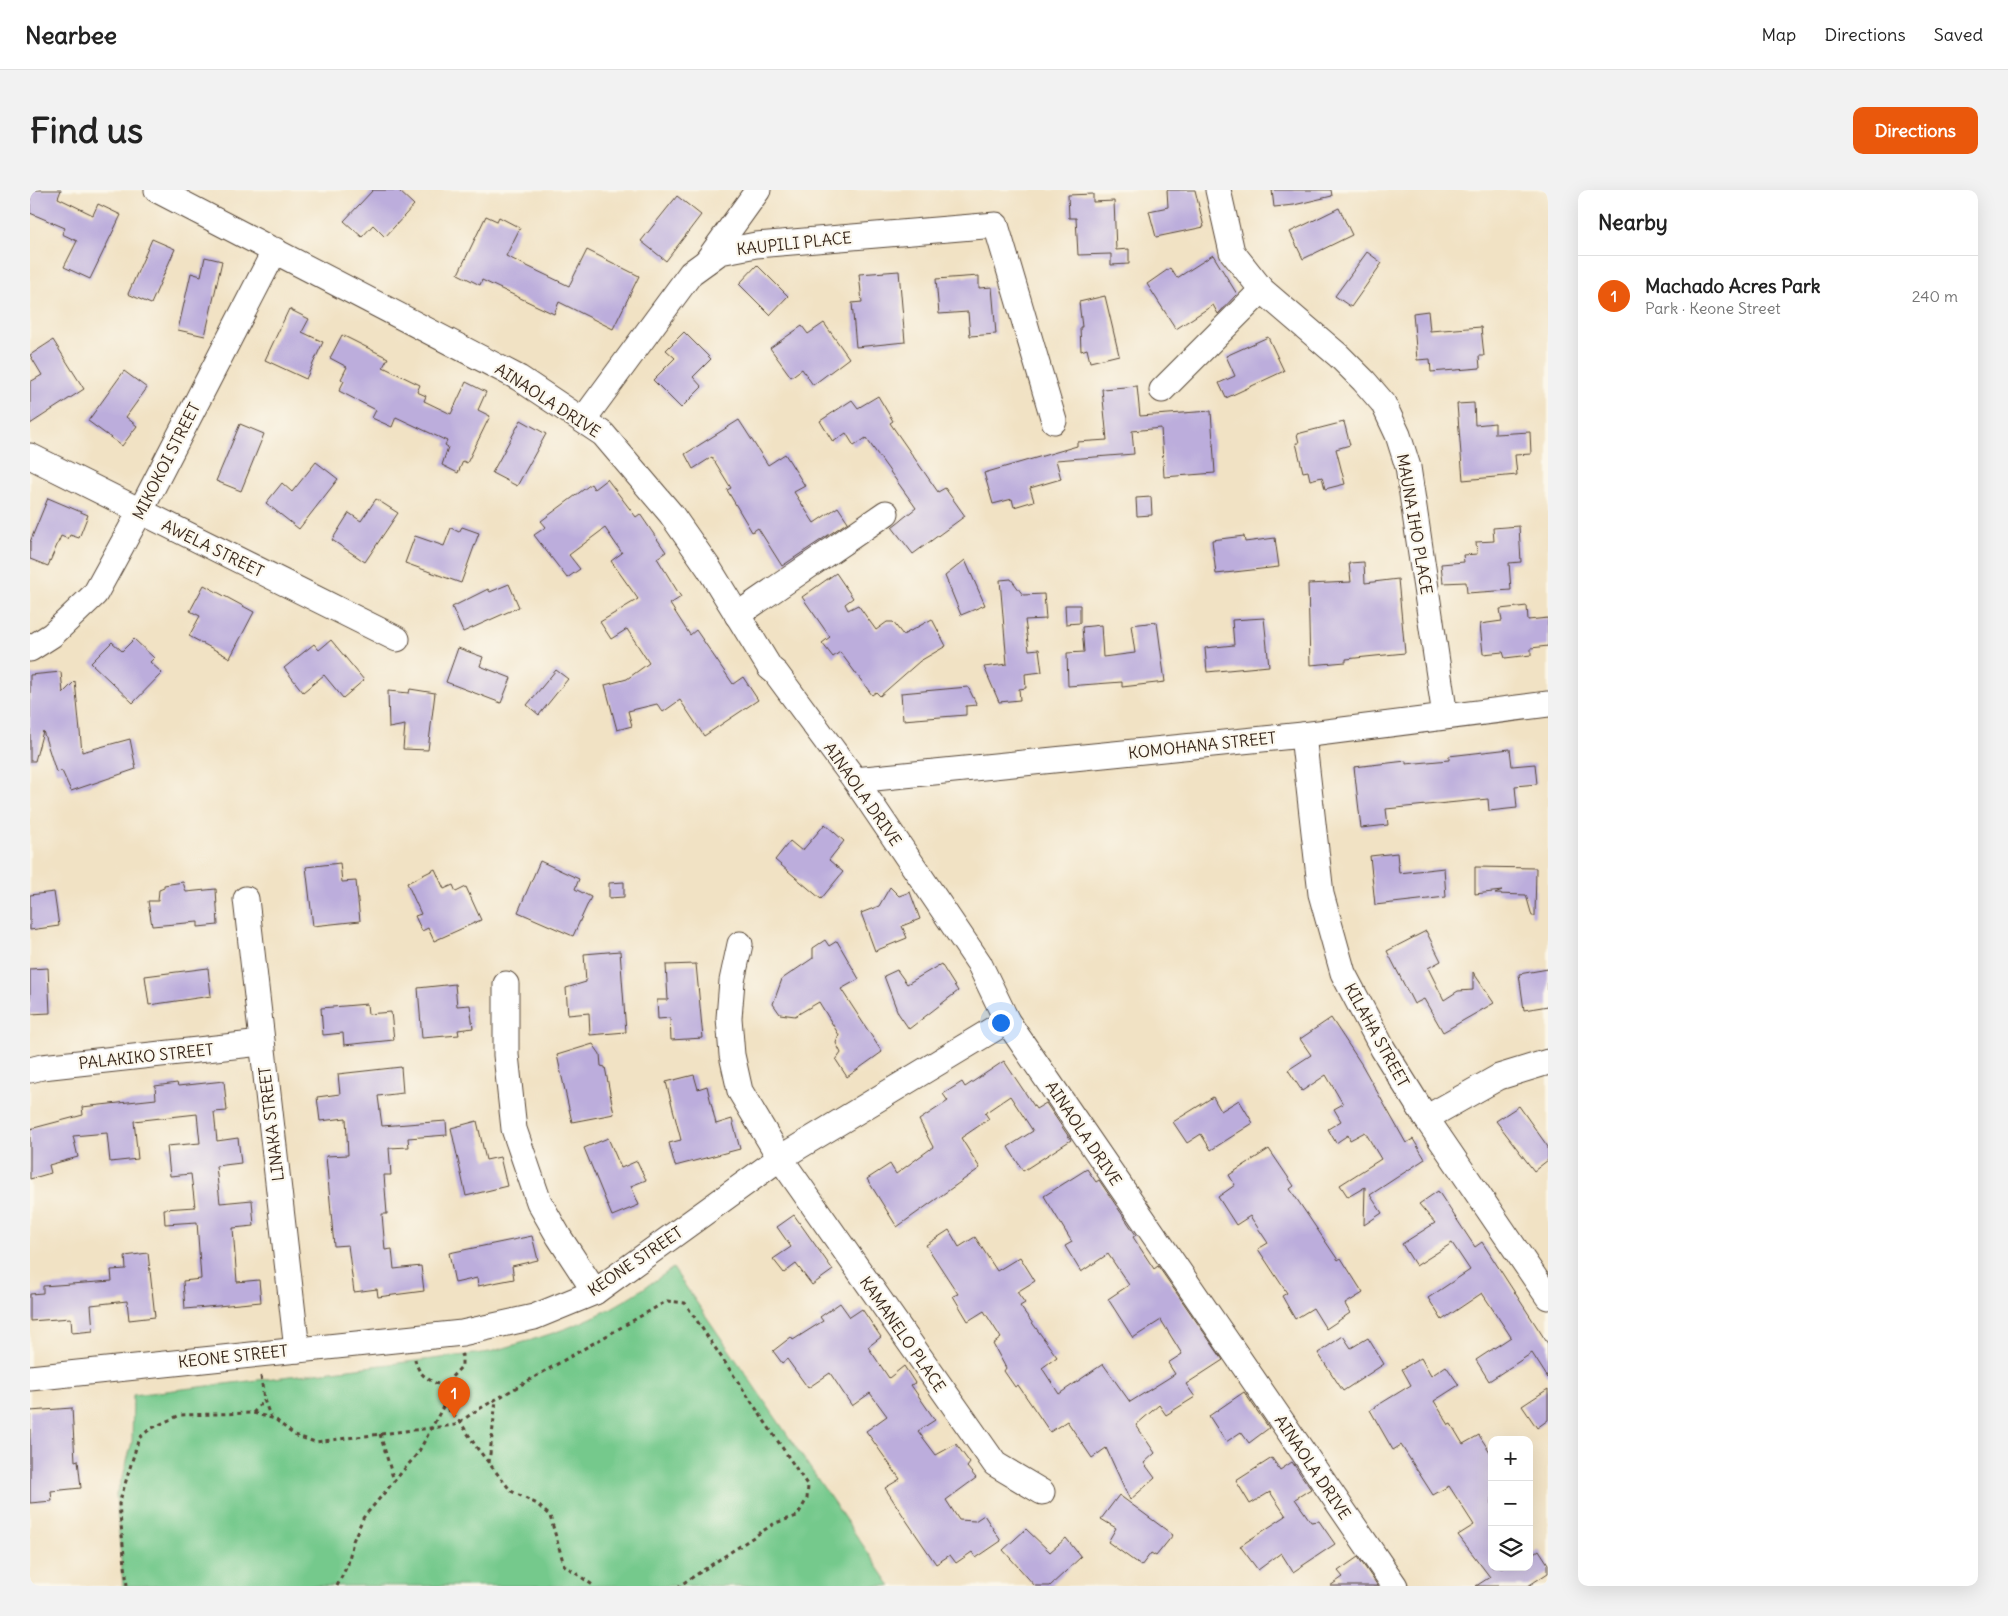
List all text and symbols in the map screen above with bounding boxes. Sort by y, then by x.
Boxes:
text: Nearbee [25,20,117,50]
text: Map [1761,23,1796,46]
text: Directions [1824,23,1906,46]
text: Saved [1934,23,1983,46]
button: Directions [1853,107,1978,154]
text: Find us [30,108,143,152]
text: Nearby [1598,209,1668,236]
street label: KAUPILI PLACE [736,227,852,259]
text: Machado Acres Park [1645,274,1821,298]
text: 1 [1611,286,1617,306]
text: 240 m [1912,286,1958,306]
text: Park · Keone Street [1645,298,1781,318]
street label: AINAOLA DRIVE [492,358,604,442]
street label: MIKOKOI STREET [128,399,204,523]
street label: MAUNA IHO PLACE [1393,452,1437,596]
street label: AWELA STREET [159,515,267,581]
street label: KOMOHANA STREET [1127,727,1277,763]
street label: AINAOLA DRIVE [820,738,906,850]
street label: KILAHA STREET [1340,979,1414,1091]
your location [988,1010,1014,1036]
street label: PALAKIKO STREET [78,1039,214,1073]
street label: LINAKA STREET [254,1065,288,1183]
street label: AINAOLA DRIVE [1042,1077,1126,1189]
street label: KEONE STREET [584,1222,686,1300]
street label: KAMANELO PLACE [856,1272,950,1396]
street label: KEONE STREET [177,1340,289,1372]
pin: 1 [438,1377,470,1418]
street label: AINAOLA DRIVE [1271,1411,1355,1523]
map controls [1488,1436,1533,1571]
button: + [1488,1436,1533,1481]
button: − [1488,1481,1533,1526]
button: layers [1488,1526,1533,1571]

